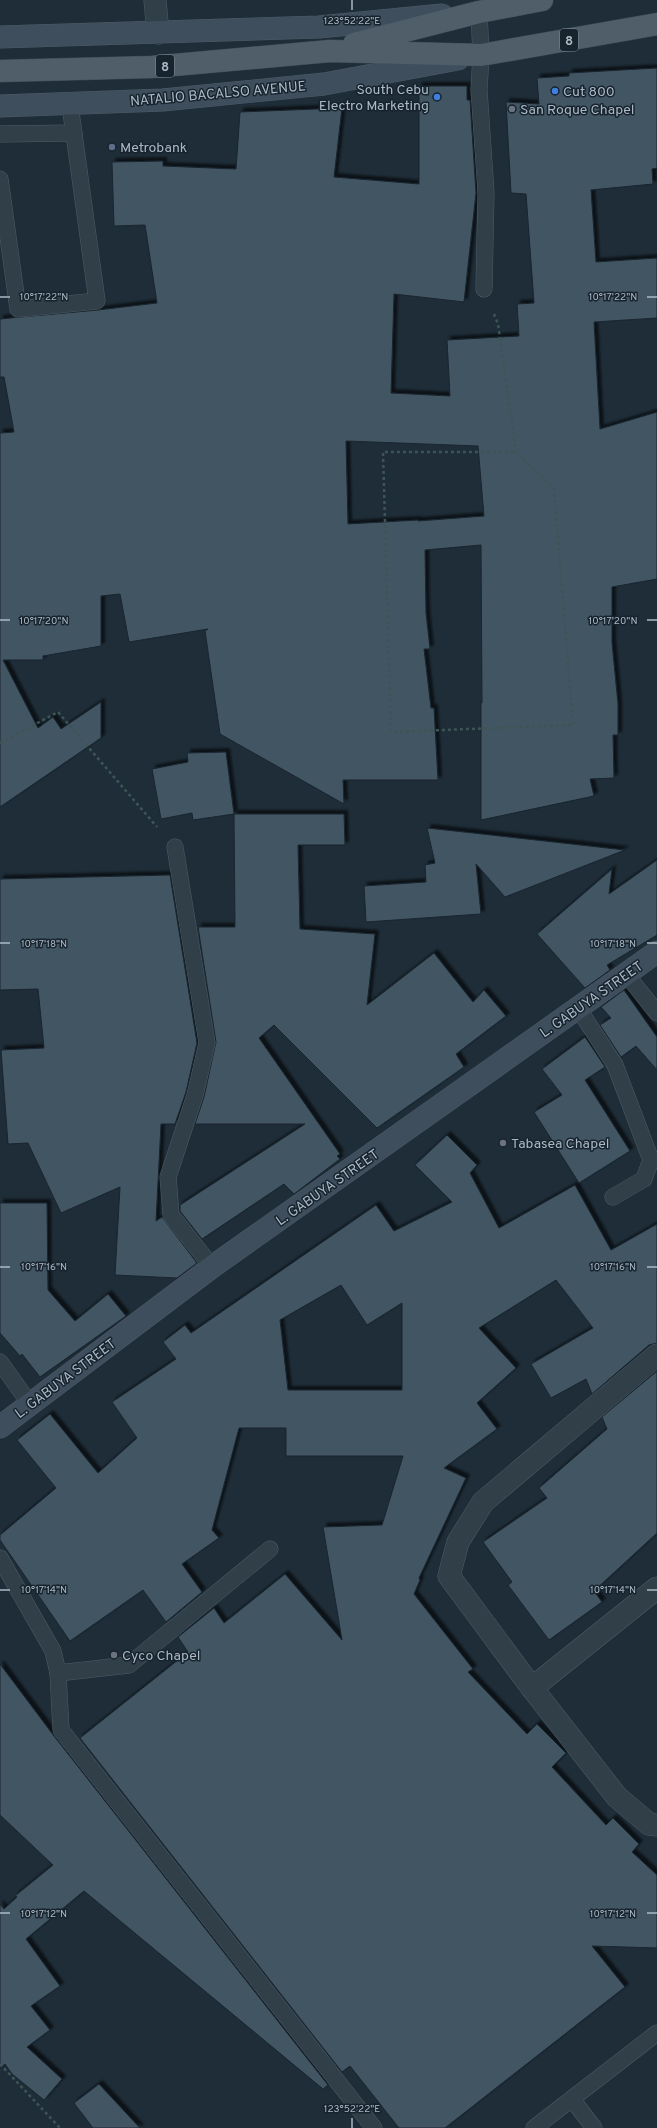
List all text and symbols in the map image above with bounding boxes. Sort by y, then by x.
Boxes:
text: 123°52'22"E [324,15,380,28]
road number: 8 [560,29,578,51]
road number: 8 [156,55,174,77]
street label: NATALIO BACALSO AVENUE [129,78,307,111]
place label: South Cebu Electro Marketing [319,82,429,115]
place label: Cut 800 [563,84,615,101]
marker: Cut 800 [550,86,560,96]
marker: South Cebu Electro Marketing [432,92,442,102]
place label: San Roque Chapel [520,102,635,119]
marker: San Roque Chapel [507,104,517,114]
place label: Metrobank [120,140,187,157]
marker: Metrobank [107,142,117,152]
text: 10°17'22"N [20,291,68,304]
text: 10°17'22"N [589,291,637,304]
text: 10°17'20"N [20,615,68,628]
text: 10°17'20"N [589,615,637,628]
text: 10°17'18"N [21,938,67,951]
text: 10°17'18"N [590,938,636,951]
street label: L. GABUYA STREET [537,958,647,1042]
place label: Tabasea Chapel [511,1136,609,1153]
marker: Tabasea Chapel [498,1138,508,1148]
street label: L. GABUYA STREET [273,1146,383,1230]
text: 10°17'16"N [21,1261,67,1274]
text: 10°17'16"N [590,1261,636,1274]
street label: L. GABUYA STREET [12,1336,120,1423]
text: 10°17'14"N [21,1584,67,1597]
text: 10°17'14"N [590,1584,636,1597]
place label: Cyco Chapel [122,1648,200,1665]
marker: Cyco Chapel [109,1650,119,1660]
text: 10°17'12"N [21,1908,67,1921]
text: 10°17'12"N [590,1908,636,1921]
text: 123°52'22"E [324,2103,380,2116]

